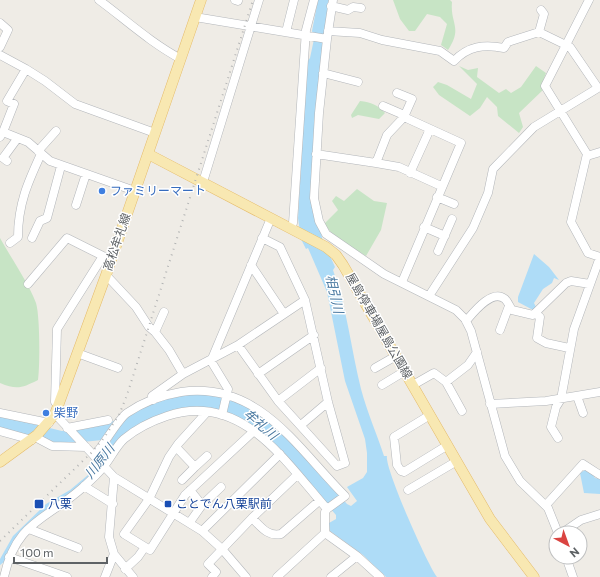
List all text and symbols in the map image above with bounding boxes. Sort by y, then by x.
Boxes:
place label: ファミリーマート [110,183,206,197]
marker: ファミリーマート [97,186,107,196]
street label: 高松牟礼線 [100,211,132,272]
street label: 屋島停車場屋島公園線 [344,270,416,381]
water label: 相引川 [323,273,348,317]
place label: 柴野 [54,405,78,419]
water label: 牟礼川 [241,405,282,444]
marker: 柴野 [41,408,51,418]
water label: 川原川 [81,439,119,481]
place label: 八栗 [48,496,72,510]
place label: ことでん八栗駅前 [176,496,272,510]
marker: 八栗 [33,498,45,510]
marker: ことでん八栗駅前 [163,499,173,509]
north arrow [548,525,588,565]
scale bar [14,539,107,565]
text: 100 m [20,545,54,559]
text: N [568,545,582,561]

